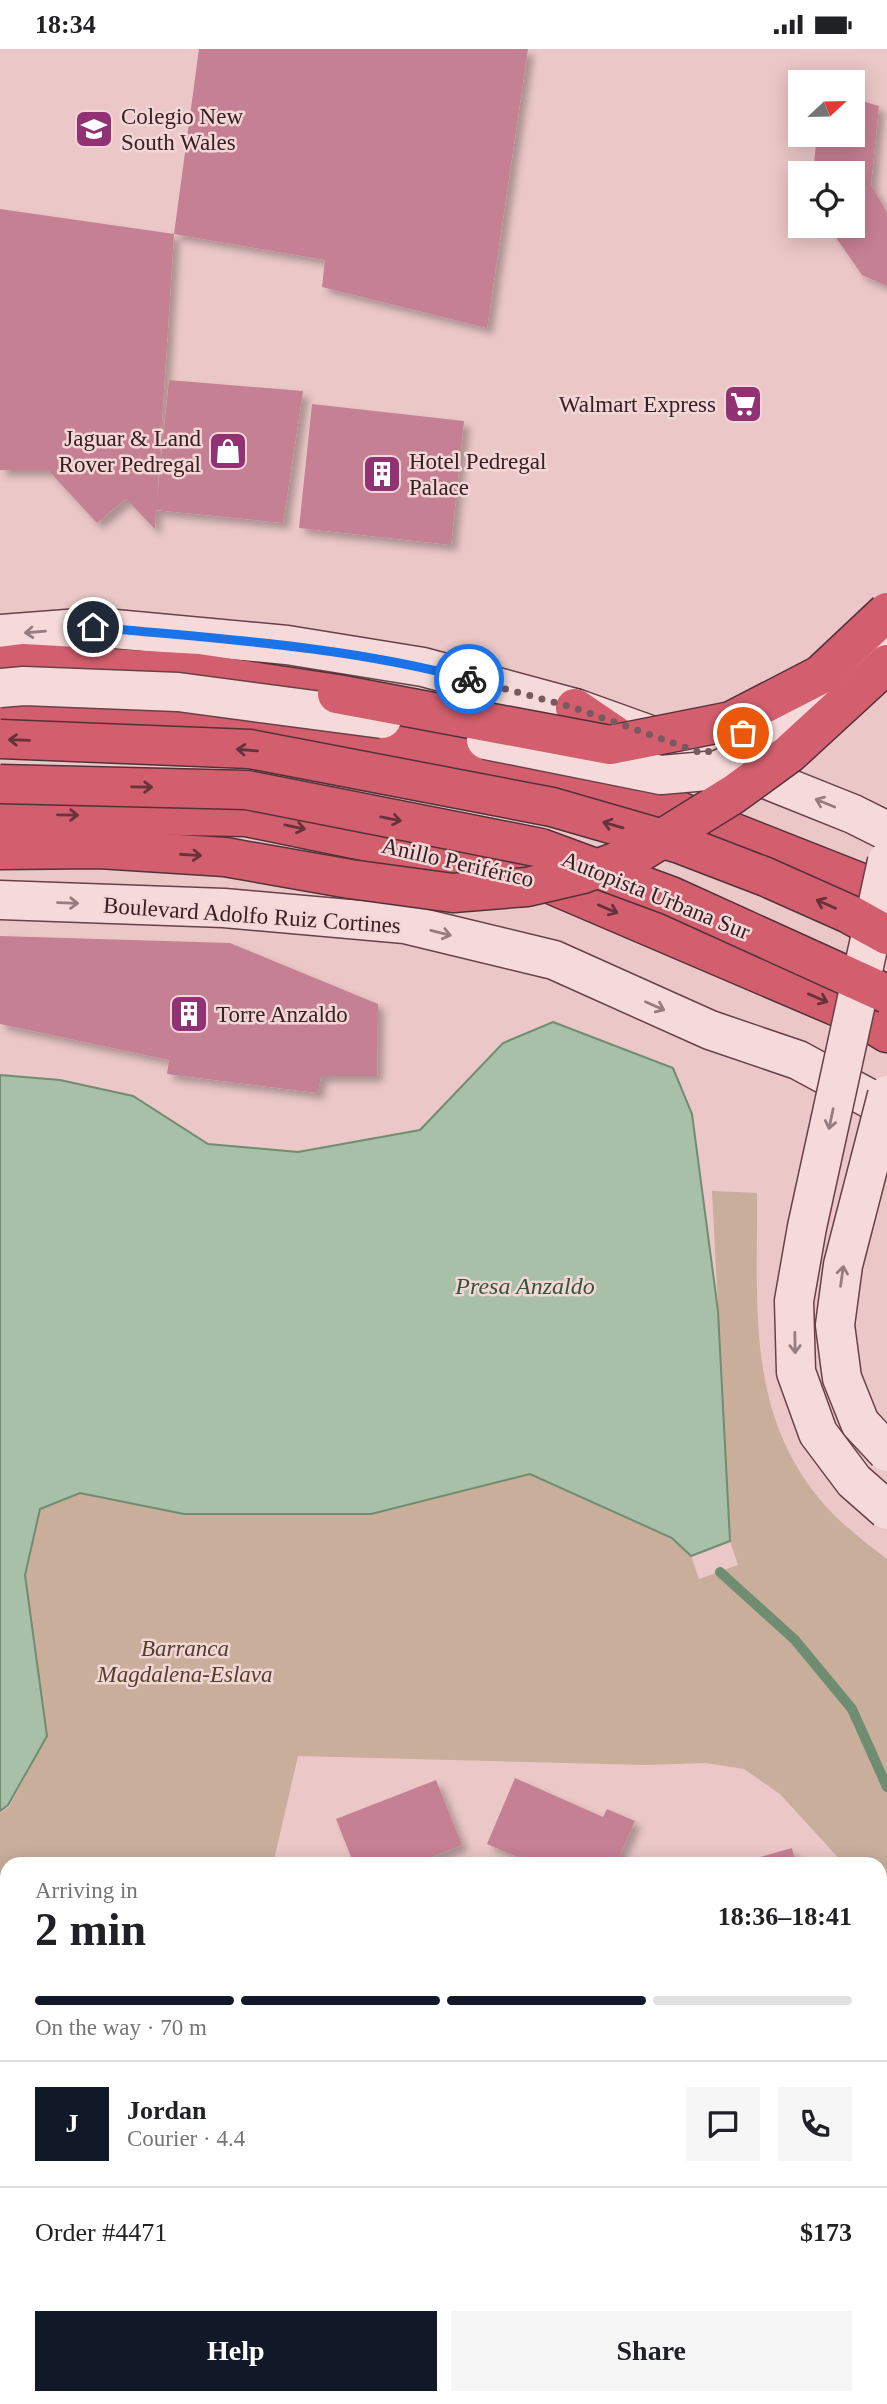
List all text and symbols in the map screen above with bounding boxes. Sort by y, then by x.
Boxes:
text: 18:34 [35,10,96,39]
north arrow [788,70,864,147]
map controls [788,70,865,238]
place label: Colegio New South Wales [121,104,243,155]
school or university icon: Colegio New South Wales [73,108,115,150]
button: locate [788,161,865,238]
supermarket icon: Walmart Express [722,383,764,425]
place label: Walmart Express [559,392,716,417]
place label: Jaguar & Land Rover Pedregal [59,426,201,477]
shop icon: Jaguar & Land Rover Pedregal [207,430,249,472]
place label: Hotel Pedregal Palace [409,449,546,500]
building icon: Hotel Pedregal Palace [361,453,403,495]
pin [63,597,123,657]
icon: home [74,608,112,646]
one-way arrow [24,626,47,639]
courier [434,644,504,714]
icon: bike [450,660,488,698]
pin [713,703,773,763]
icon: bag [724,714,762,752]
one-way arrow [8,734,31,747]
one-way arrow [236,743,259,756]
one-way arrow [130,781,153,794]
one-way arrow [814,796,836,809]
one-way arrow [56,808,79,821]
one-way arrow [379,812,402,826]
one-way arrow [602,817,624,830]
one-way arrow [283,821,306,835]
street label: Anillo Periférico [379,833,536,892]
street label: Autopista Urbana Sur [558,846,754,945]
one-way arrow [179,848,202,861]
street label: Boulevard Adolfo Ruiz Cortines [102,893,402,938]
one-way arrow [56,896,79,909]
one-way arrow [816,897,837,910]
one-way arrow [597,903,619,916]
one-way arrow [429,927,452,940]
building icon: Torre Anzaldo [168,993,210,1035]
one-way arrow [806,993,828,1006]
one-way arrow [644,1000,666,1013]
place label: Torre Anzaldo [216,1002,348,1027]
one-way arrow [823,1107,837,1130]
one-way arrow [835,1266,848,1288]
water label: Presa Anzaldo [454,1273,595,1299]
one-way arrow [788,1331,802,1354]
park label: Barranca Magdalena-Eslava [96,1636,273,1687]
text: Arriving in [35,1878,138,1903]
text: 18:36–18:41 [718,1902,852,1931]
text: 2 min [35,1904,146,1955]
text: On the way · 70 m [35,2015,207,2040]
button: chat [686,2087,760,2161]
button: phone [778,2087,852,2161]
text: Jordan [127,2096,206,2125]
text: J [66,2109,79,2138]
text: Courier · 4.4 [127,2126,245,2151]
text: Order #4471 [35,2218,167,2247]
text: $173 [800,2218,852,2247]
button: Help [35,2311,437,2391]
button: Share [451,2311,852,2391]

